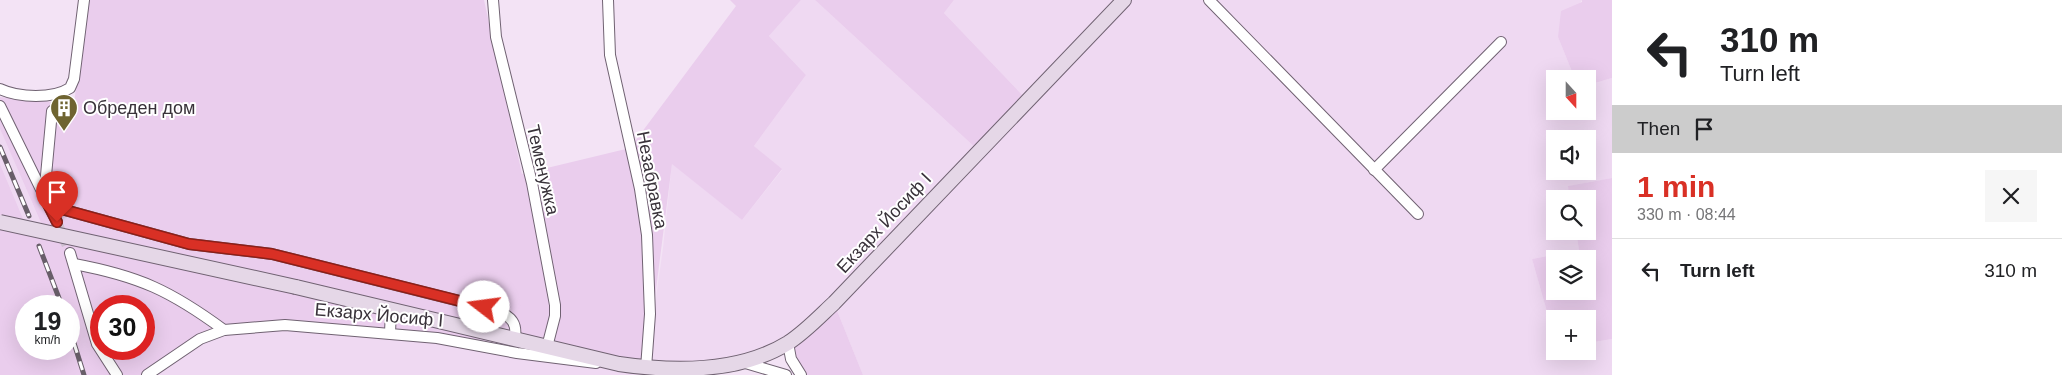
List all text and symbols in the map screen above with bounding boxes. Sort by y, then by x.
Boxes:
icon: left [1637,20,1702,85]
text: 310 m [1720,20,1819,59]
text: Turn left [1720,61,1800,86]
north arrow [1546,70,1596,120]
map controls [1546,70,1596,360]
building icon: Обреден дом [49,93,79,132]
place label: Обреден дом [83,98,195,118]
icon: arrive [1690,115,1718,143]
text: Then [1637,118,1680,139]
street label: Теменужка [523,123,563,218]
street label: Незабравка [633,129,671,231]
button: sound [1546,130,1596,180]
street label: Екзарх Йосиф I [832,168,935,277]
text: 1 min [1637,170,1715,203]
button: close [1985,170,2037,222]
pin [36,171,78,222]
icon: arrive [43,178,71,206]
button: search [1546,190,1596,240]
text: 330 m · 08:44 [1637,206,1736,223]
button: layers [1546,250,1596,300]
icon: left [1637,257,1665,285]
text: Turn left [1680,260,1755,281]
text: 310 m [1984,260,2037,281]
position arrow [457,280,509,332]
speed limit sign: 30 [90,295,155,360]
street label: Екзарх Йосиф I [314,298,444,331]
text: 19 [34,307,61,335]
button: + [1546,310,1596,360]
text: km/h [34,333,61,347]

